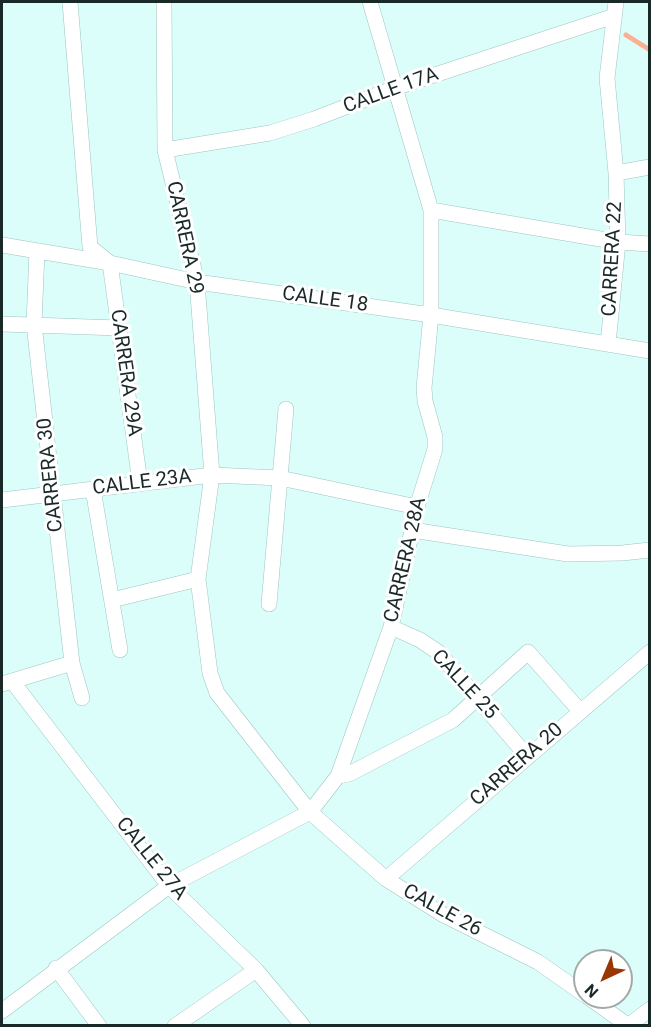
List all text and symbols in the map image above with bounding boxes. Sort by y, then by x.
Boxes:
street label: CALLE 17A [340,63,442,119]
street label: CARRERA 29 [160,179,208,297]
street label: CARRERA 22 [598,201,628,317]
street label: CALLE 18 [281,282,369,318]
street label: CARRERA 29A [104,308,146,438]
street label: CARRERA 30 [33,417,69,533]
street label: CALLE 23A [91,465,193,501]
street label: CARRERA 28A [380,495,432,625]
street label: CALLE 25 [426,645,502,725]
street label: CARRERA 20 [466,718,568,812]
street label: CALLE 27A [110,813,192,905]
street label: CALLE 26 [398,880,486,942]
north arrow [573,949,633,1009]
text: N [581,980,602,1002]

